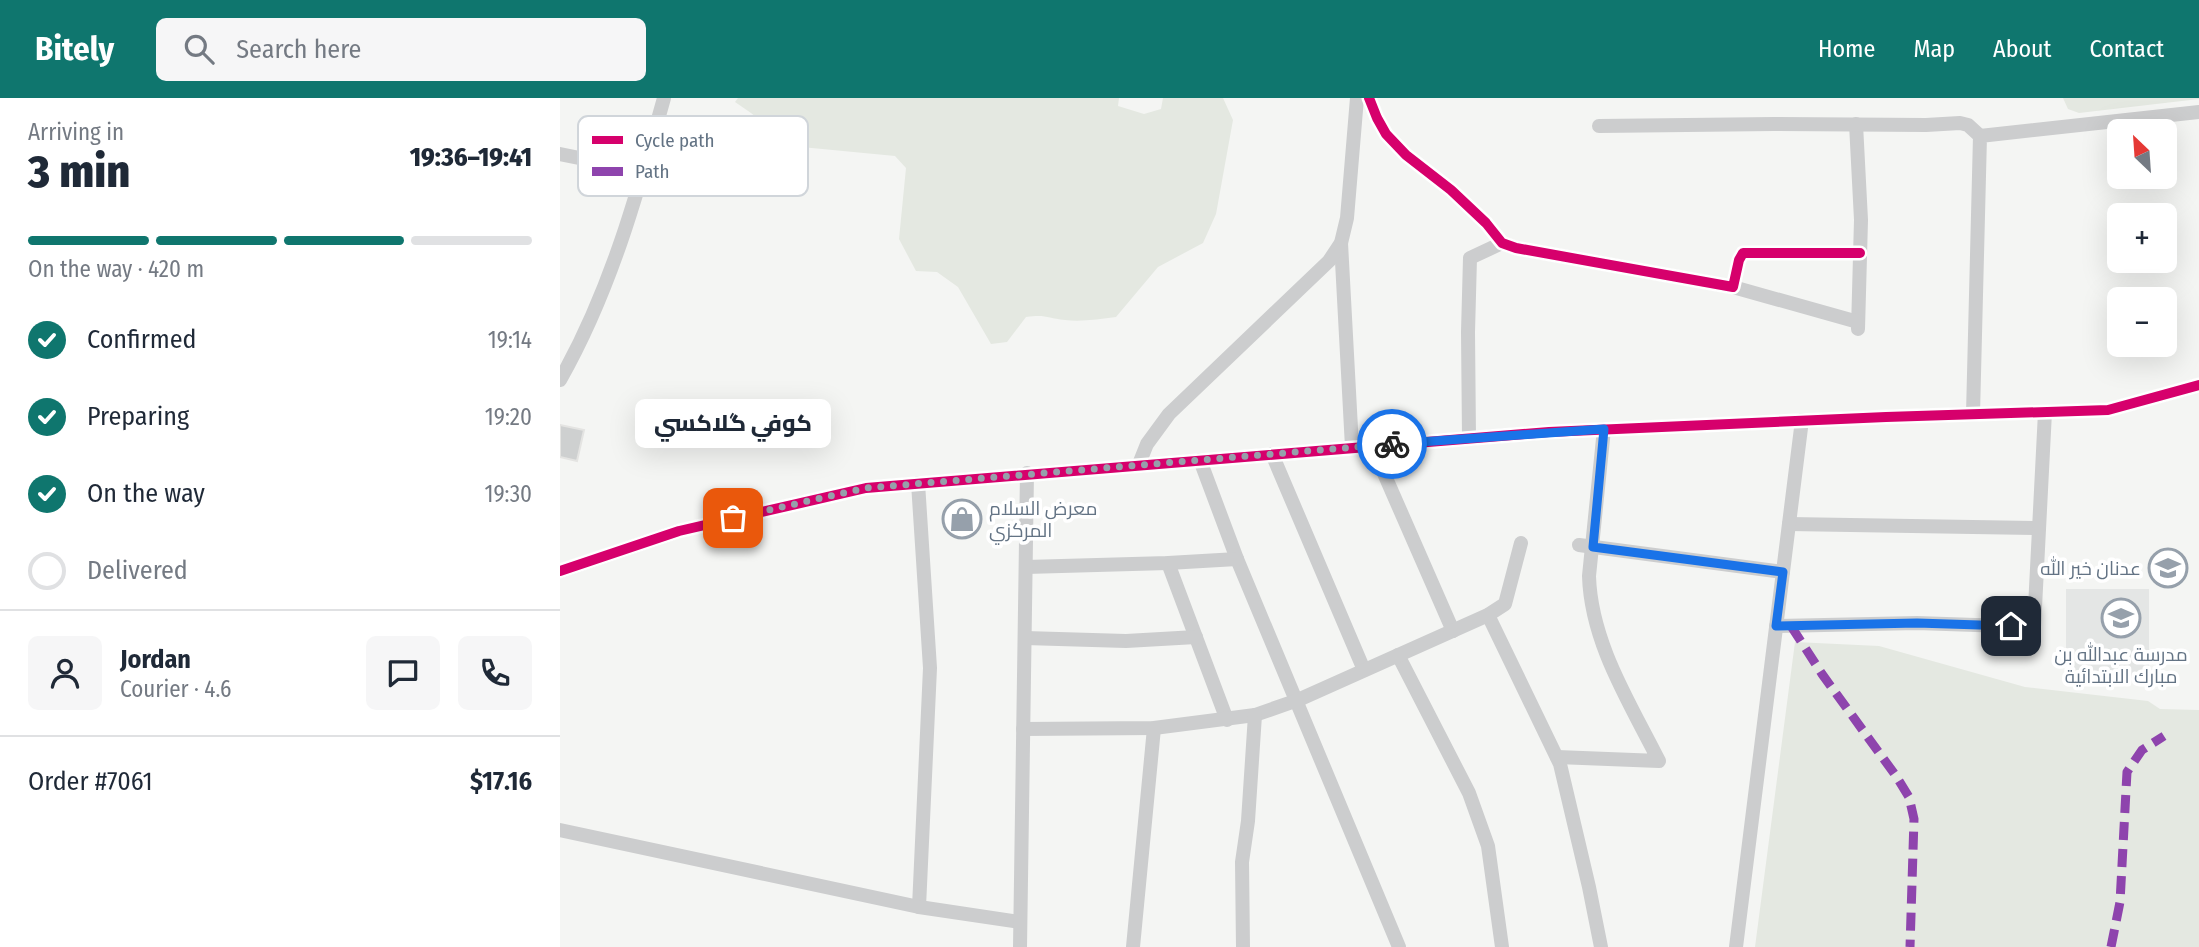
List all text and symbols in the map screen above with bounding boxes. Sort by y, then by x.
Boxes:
search box [156,18,646,81]
text: Bitely [35,29,114,69]
icon: search [180,30,218,68]
text: Search here [236,34,361,65]
text: Home [1818,35,1875,63]
text: Map [1913,35,1955,63]
text: About [1993,35,2051,63]
text: Contact [2089,35,2164,63]
legend [578,116,808,196]
text: Arriving in [28,118,124,146]
north arrow [2107,119,2177,189]
map controls [2107,119,2177,357]
text: Cycle path [635,129,714,152]
text: 19:36–19:41 [410,142,532,173]
text: 3 min [28,144,130,199]
text: Path [635,160,670,183]
button: + [2107,203,2177,273]
text: On the way · 420 m [28,255,204,283]
button: − [2107,287,2177,357]
icon: check [28,321,66,359]
text: Confirmed [87,324,197,355]
text: 19:14 [488,326,532,354]
icon: check [28,398,66,436]
callout: كوفي گلاكسي [635,399,831,448]
text: Preparing [87,401,189,432]
text: 19:20 [485,403,532,431]
text: كوفي گلاكسي [654,409,812,437]
courier [1357,409,1427,479]
icon: bike [1373,425,1411,463]
icon: check [28,475,66,513]
text: On the way [87,478,205,509]
text: 19:30 [484,480,532,508]
pin [703,488,763,548]
place label: معرض السلام المركزي [989,497,1097,545]
shop icon: معرض السلام المركزي [941,498,983,540]
icon: bag [714,499,752,537]
school or university icon: عدنان خير الله [2147,547,2189,589]
text: Delivered [87,555,188,586]
place label: عدنان خير الله [2040,556,2141,580]
pin [1981,596,2041,656]
school or university icon: مدرسة عبدالله بن مبارك الابتدائية [2100,597,2142,639]
icon: home [1992,607,2030,645]
button: person [28,636,102,710]
button: chat [366,636,440,710]
button: phone [458,636,532,710]
place label: مدرسة عبدالله بن مبارك الابتدائية [2054,642,2188,688]
text: Jordan [120,644,191,675]
text: Courier · 4.6 [120,675,231,703]
text: Order #7061 [28,766,153,797]
text: $17.16 [470,766,532,797]

